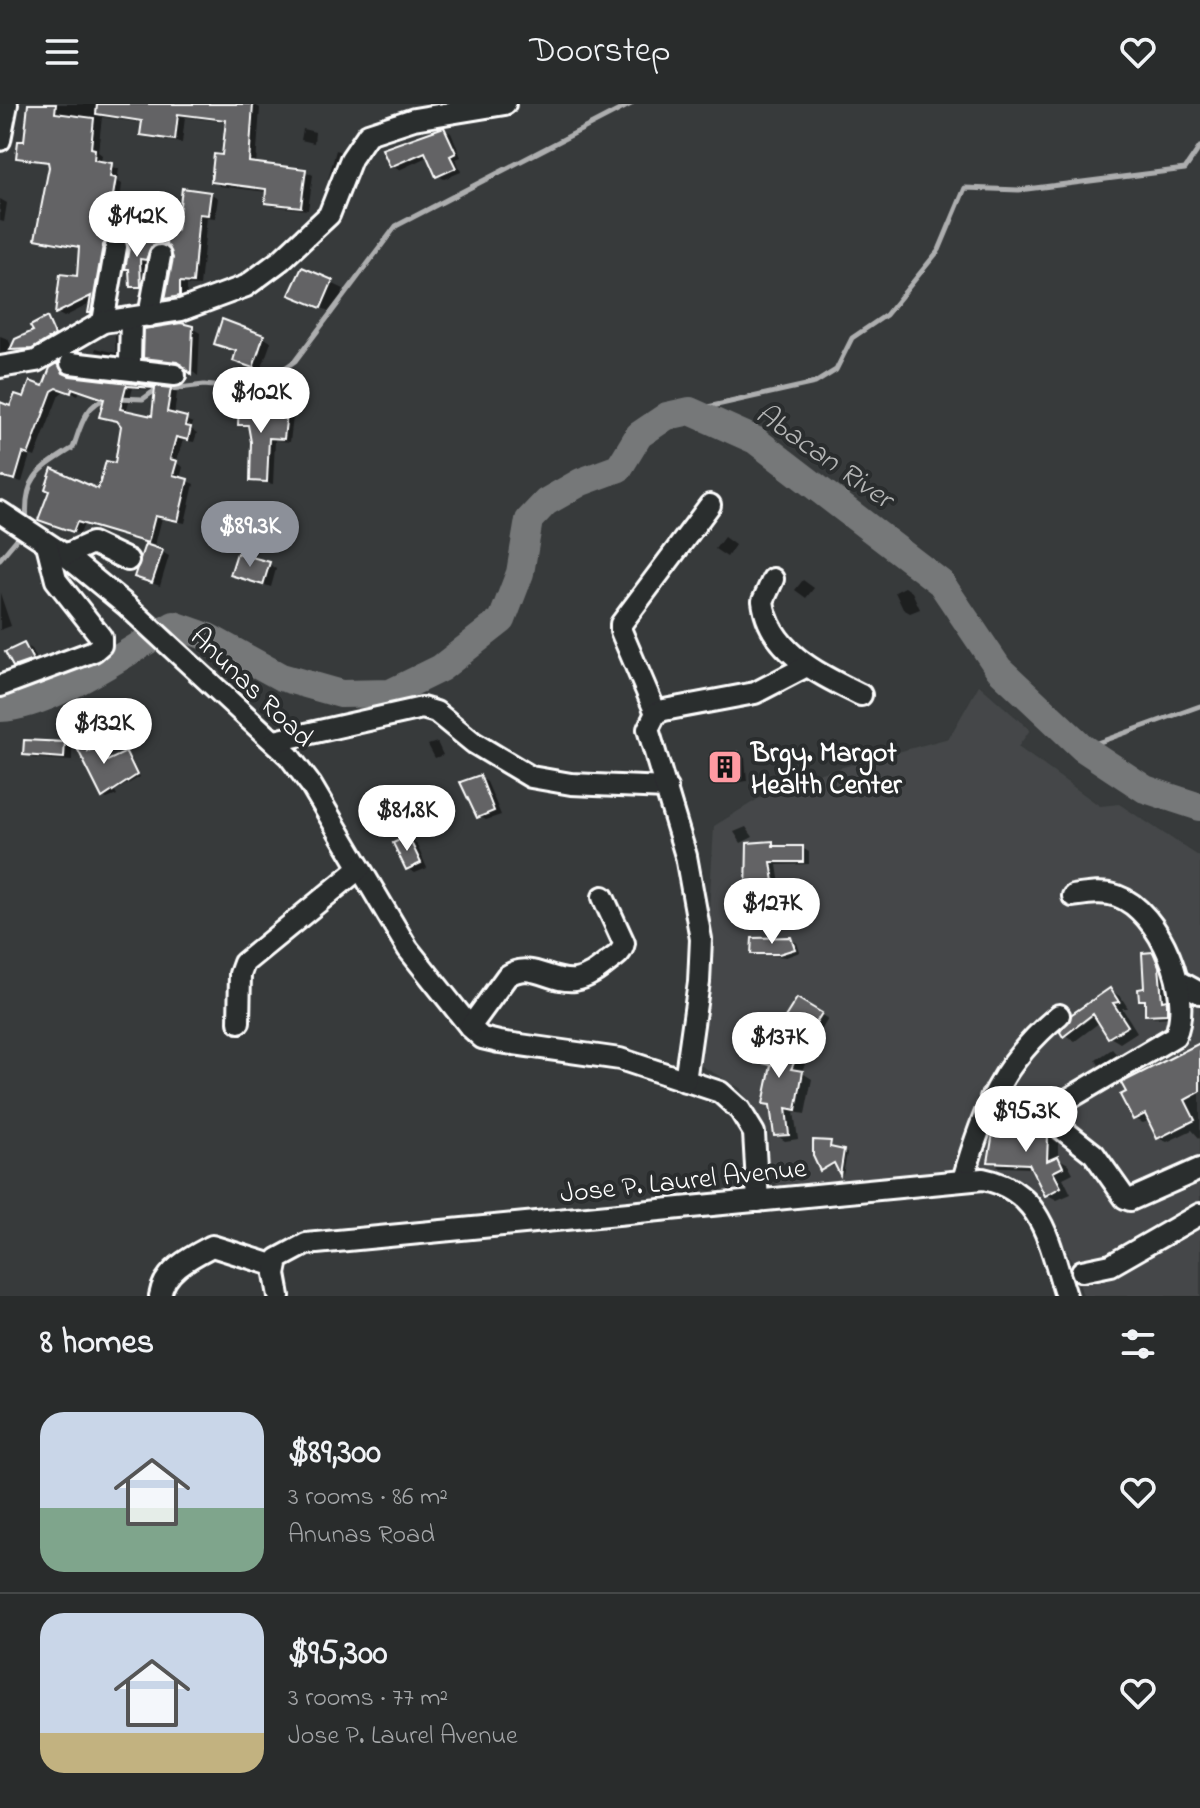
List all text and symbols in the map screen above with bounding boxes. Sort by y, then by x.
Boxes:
text: Doorstep [529,26,671,79]
icon: menu [40,30,84,74]
icon: heart [1116,30,1160,74]
pin: $142K [81,191,193,259]
text: $142K [107,198,167,236]
pin: $102K [205,367,317,435]
text: $102K [231,374,291,412]
water label: Abacan River [745,394,904,523]
pin: $89.3K [185,501,315,569]
text: $89.3K [219,508,281,546]
street label: Anunas Road [179,619,322,758]
pin: $132K [48,698,160,766]
text: $132K [74,705,134,743]
place label: Brgy. Margot Health Center [749,734,903,807]
building icon: Brgy. Margot Health Center [706,748,744,786]
pin: $81.8K [342,785,472,853]
text: $81.8K [376,792,438,830]
pin: $127K [716,878,828,946]
text: $127K [742,885,802,923]
pin: $137K [723,1012,835,1080]
text: $137K [750,1019,808,1057]
pin: $95.3K [961,1086,1091,1154]
text: $95.3K [992,1093,1060,1131]
street label: Jose P. Laurel Avenue [558,1149,809,1216]
text: 8 homes [40,1319,154,1369]
icon: filters [1116,1322,1160,1366]
text: $89,300 [288,1429,381,1479]
icon: home [104,1444,200,1540]
icon: heart [1116,1470,1160,1514]
text: 3 rooms · 86 m² [288,1479,448,1517]
text: Anunas Road [288,1517,435,1555]
text: $95,300 [288,1630,388,1680]
icon: home [104,1645,200,1741]
icon: heart [1116,1671,1160,1715]
text: 3 rooms · 77 m² [288,1680,448,1718]
text: Jose P. Laurel Avenue [288,1718,518,1756]

